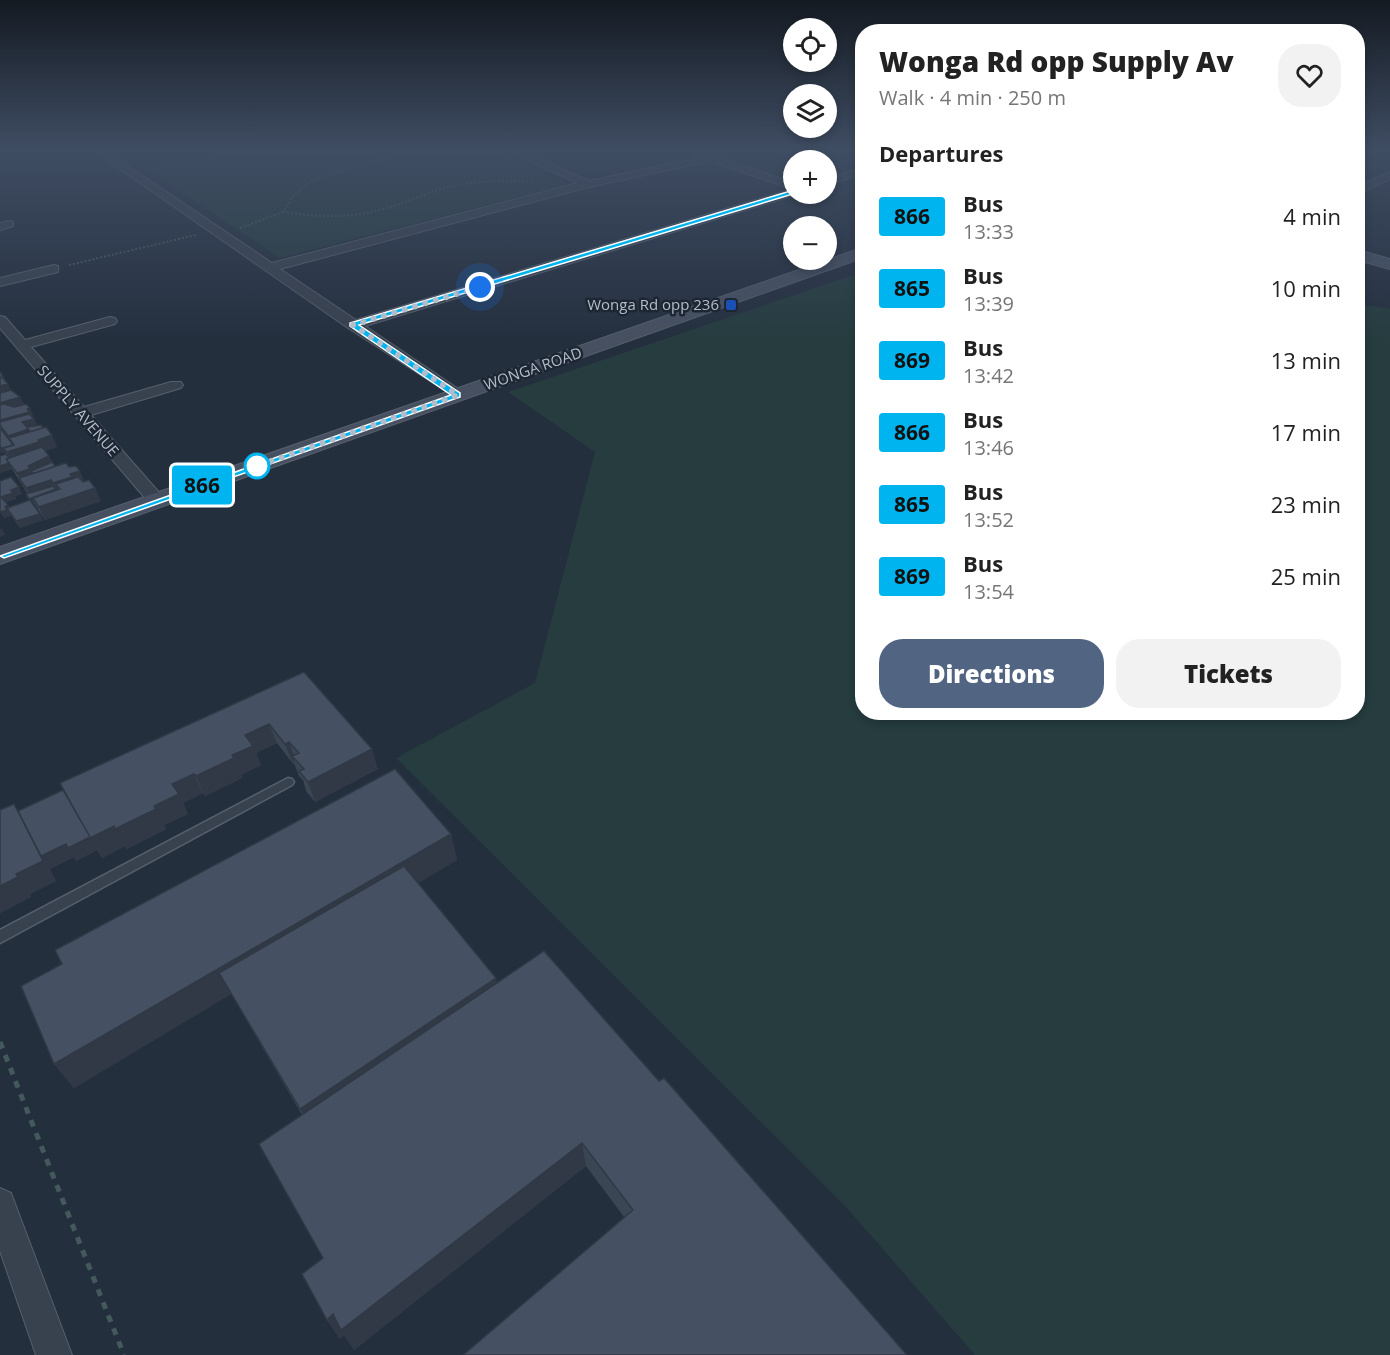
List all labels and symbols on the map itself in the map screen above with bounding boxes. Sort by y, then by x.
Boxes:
your location [465,272,495,302]
place label: Wonga Rd opp 236 [587,294,719,314]
marker: Wonga Rd opp 236 [724,298,738,312]
street label: WONGA ROAD [481,342,584,394]
street label: SUPPLY AVENUE [34,361,124,460]
unlabelled marker [244,453,270,479]
line badge: 866 [168,466,236,504]

